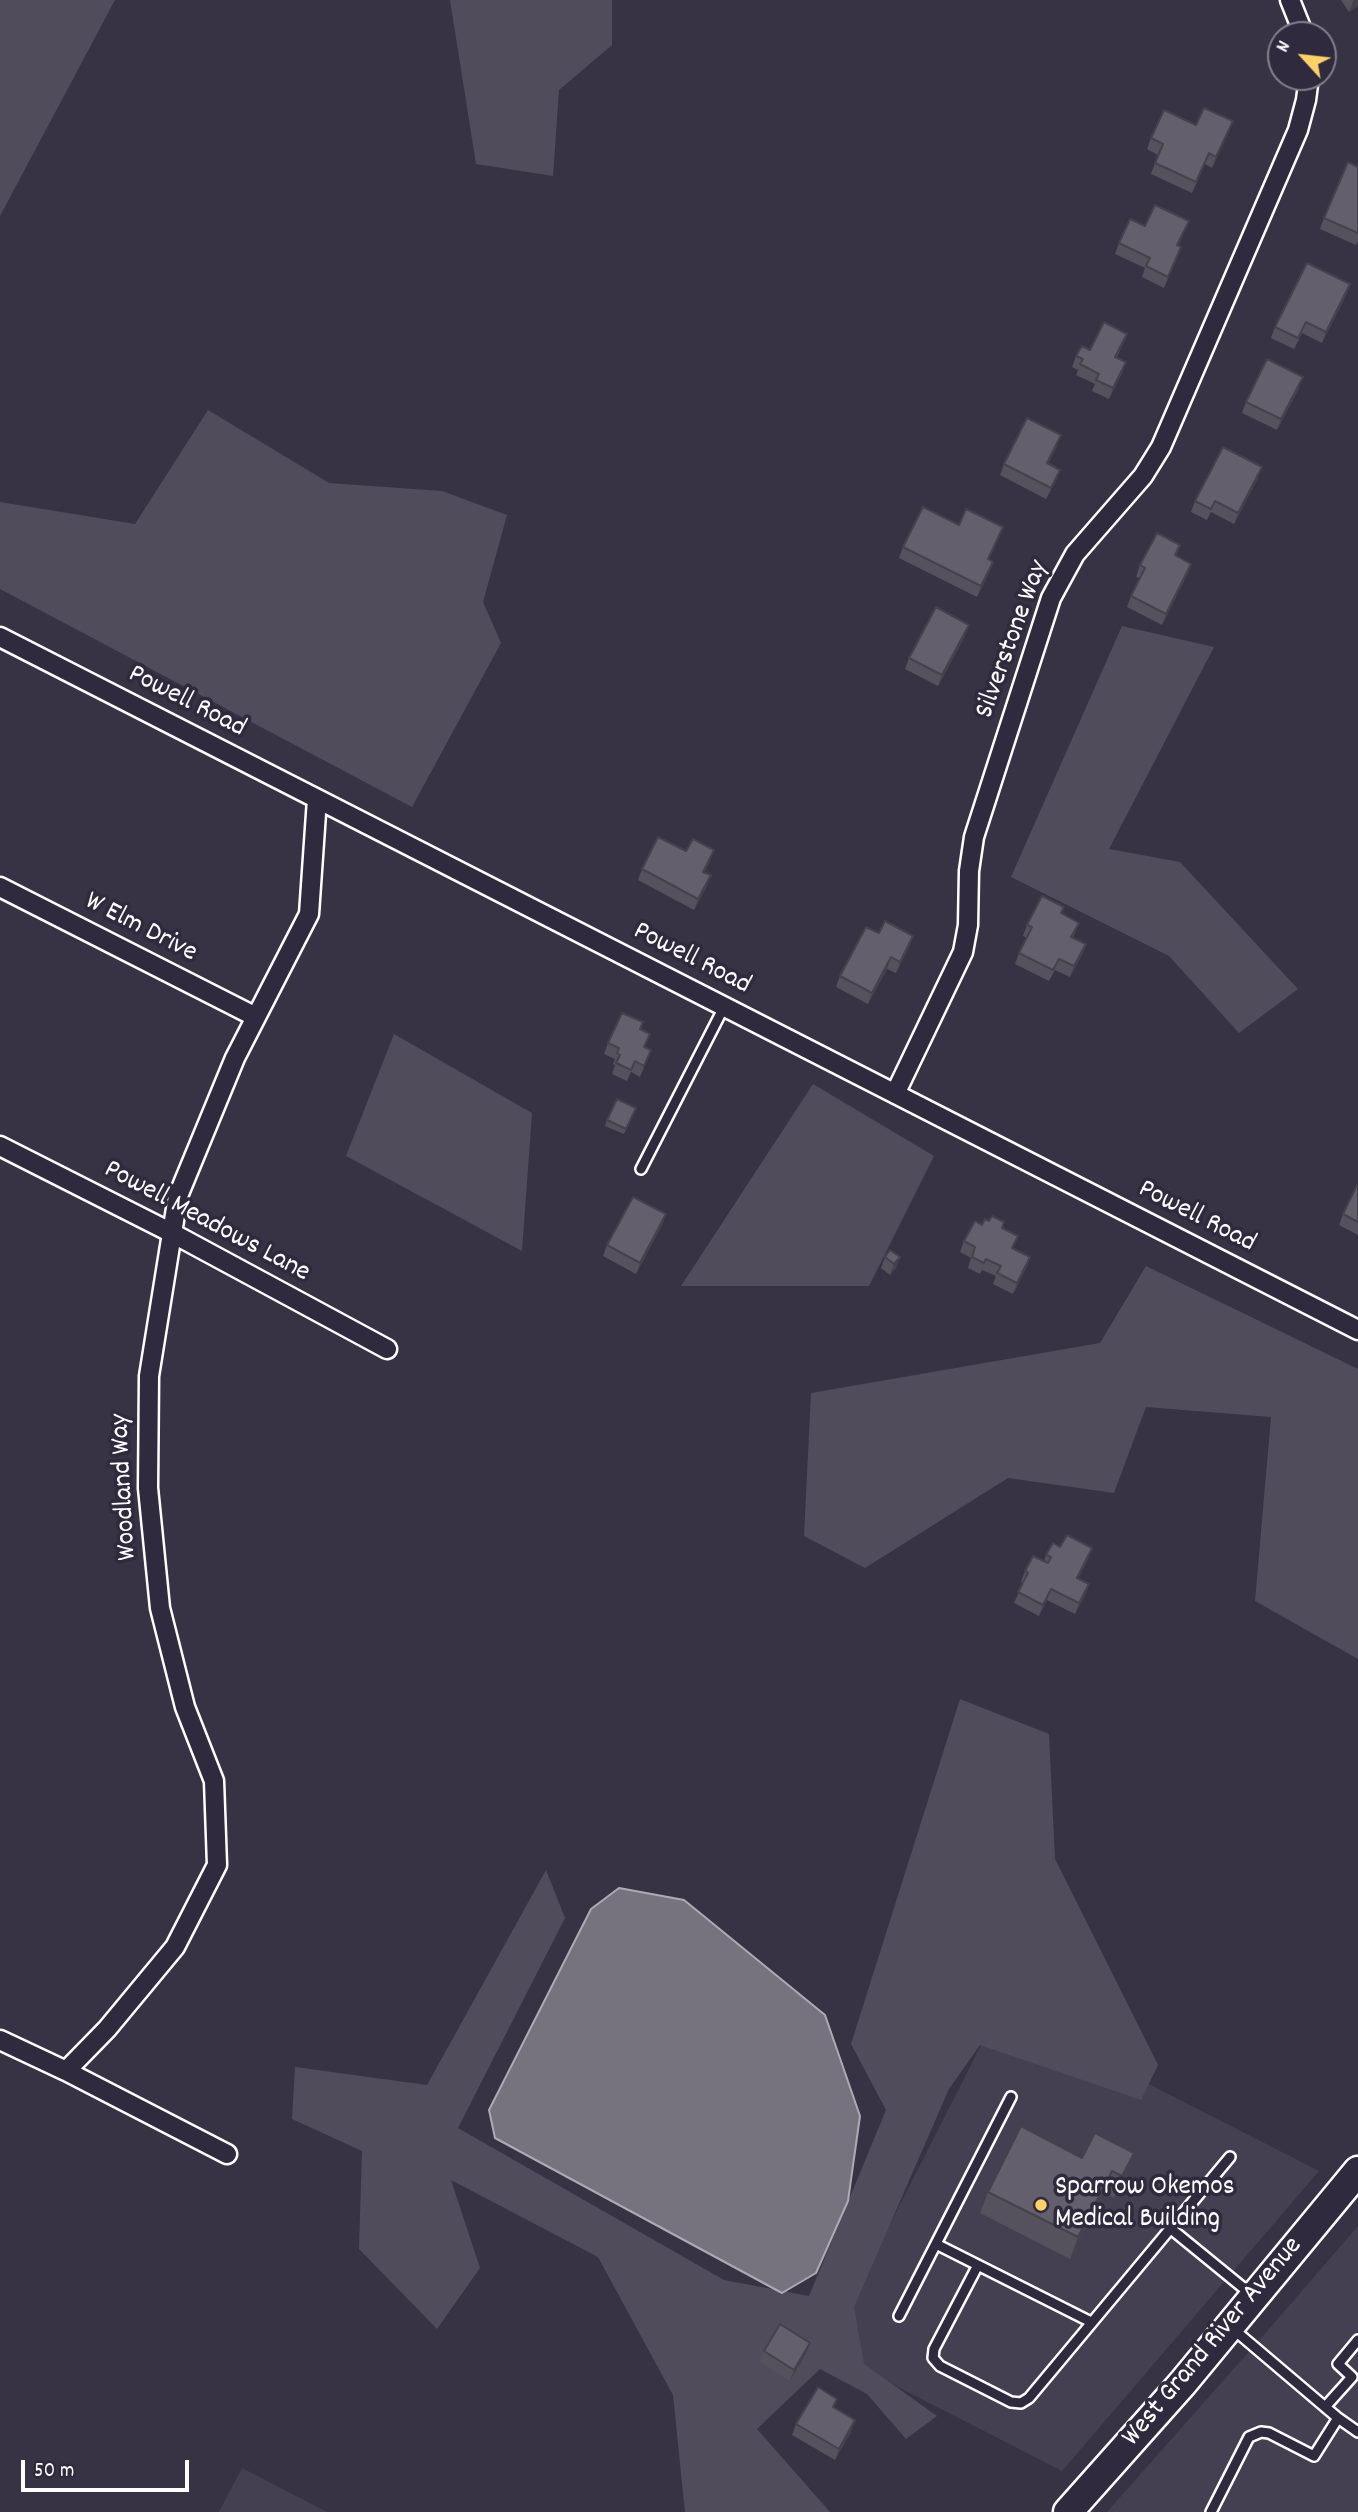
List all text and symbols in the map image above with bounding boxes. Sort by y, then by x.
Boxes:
north arrow [1267,21,1337,91]
text: N [1270,37,1299,57]
street label: Silverstone Way [970,557,1058,723]
street label: Powell Road [122,659,250,747]
street label: W Elm Drive [78,886,202,972]
street label: Powell Road [627,916,755,1004]
street label: Powell Meadows Lane [97,1154,315,1292]
street label: Powell Road [1132,1174,1260,1262]
street label: Woodland Way [105,1413,147,1561]
place label: Sparrow Okemos Medical Building [1055,2172,1234,2238]
marker: Sparrow Okemos Medical Building [1033,2197,1049,2213]
street label: West Grand River Avenue [1117,2231,1311,2455]
scale bar [24,2446,192,2490]
text: 50 m [34,2457,74,2487]

